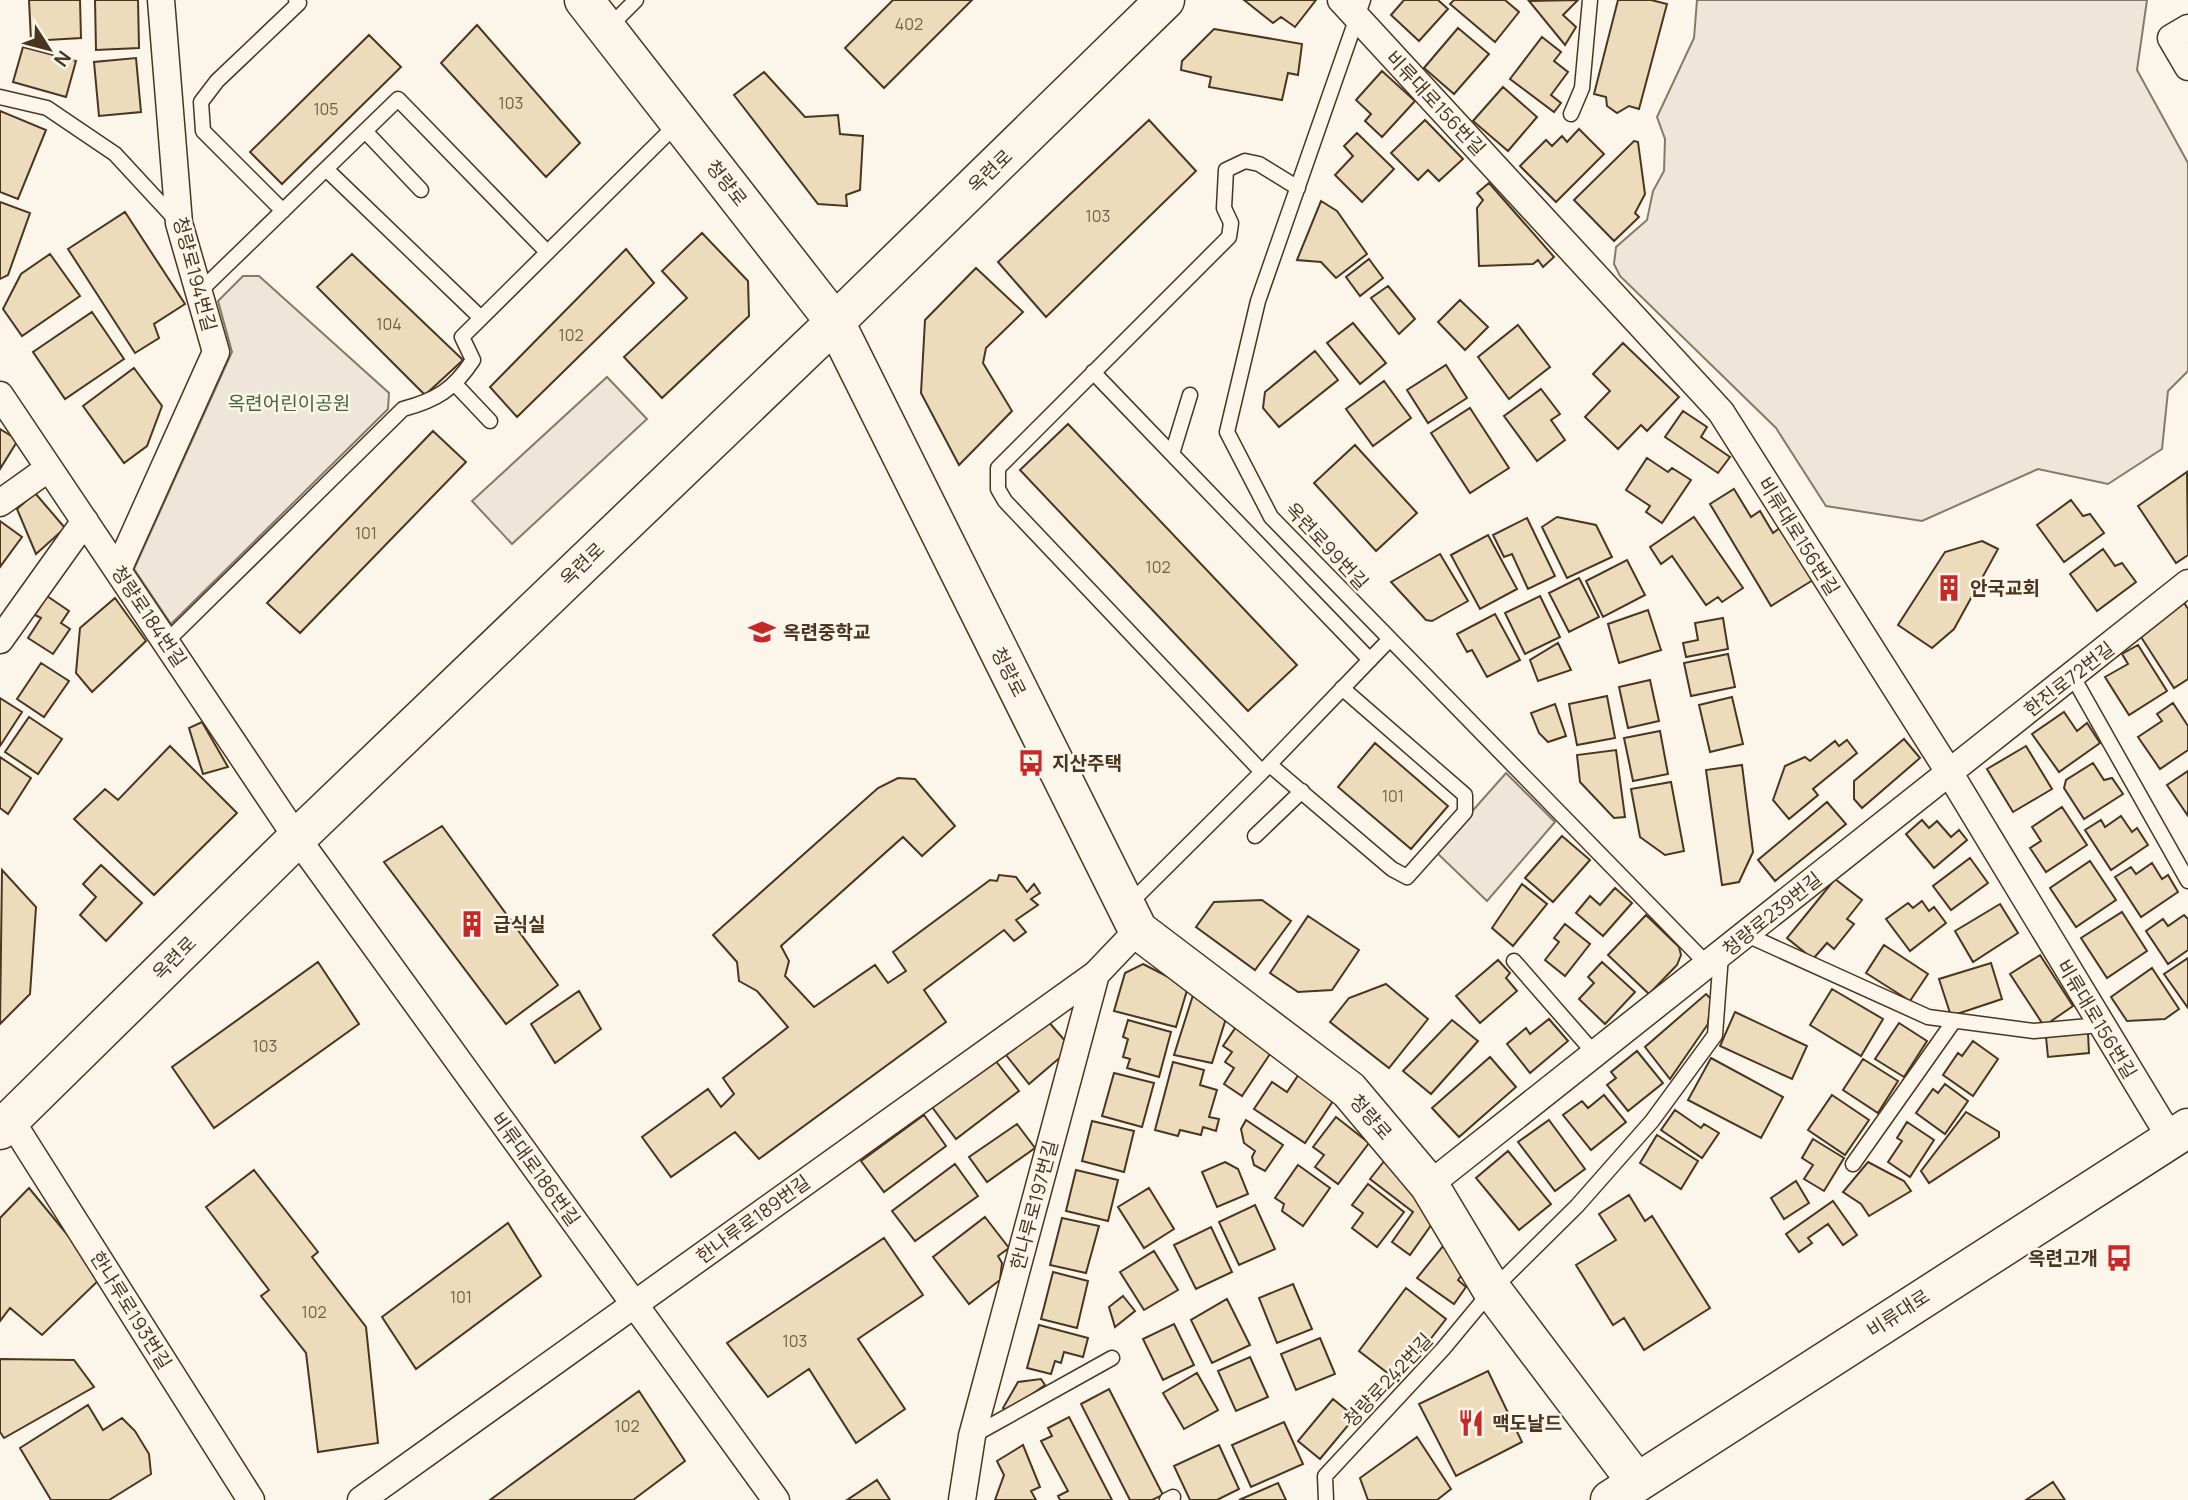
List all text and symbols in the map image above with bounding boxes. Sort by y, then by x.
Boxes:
house number: 402 [895,13,923,35]
north arrow [14,14,84,84]
street label: 비류대로156번길 [1380,45,1492,161]
text: N [48,46,77,72]
house number: 103 [499,92,523,114]
house number: 105 [313,98,339,120]
street label: 옥련로 [962,143,1018,199]
street label: 청량로 [701,154,753,212]
house number: 103 [1086,205,1110,227]
street label: 청량로194번길 [167,214,223,334]
house number: 104 [376,313,402,335]
house number: 102 [558,324,584,346]
park label: 옥련어린이공원 [228,390,350,416]
street label: 비류대로156번길 [1752,472,1846,600]
street label: 옥련로99번길 [1280,497,1374,595]
house number: 101 [355,522,377,544]
street label: 옥련로 [554,536,610,592]
house number: 102 [1145,556,1171,578]
street label: 청량로184번길 [105,560,193,672]
building icon: 안국교회 [1934,573,1964,603]
place label: 안국교회 [1970,575,2040,601]
school or university icon: 옥련중학교 [747,617,777,647]
place label: 옥련중학교 [783,619,870,645]
street label: 한진로72번길 [2019,636,2119,722]
street label: 청량로 [986,643,1032,701]
bus stop icon: 지산주택 [1016,748,1046,778]
place label: 지산주택 [1052,750,1122,776]
house number: 101 [1382,785,1404,807]
street label: 청량로239번길 [1717,866,1827,962]
building icon: 급식실 [457,909,487,939]
place label: 급식실 [493,911,545,937]
street label: 옥련로 [146,930,202,986]
street label: 비류대로156번길 [2051,954,2143,1084]
house number: 103 [253,1035,277,1057]
street label: 청량로 [1344,1089,1398,1145]
street label: 비류대로186번길 [486,1107,586,1231]
street label: 한나루로197번길 [1004,1137,1064,1273]
street label: 한나루로189번길 [691,1169,815,1269]
bus stop icon: 옥련고개 [2104,1243,2134,1273]
place label: 옥련고개 [2028,1245,2098,1271]
street label: 한나루로193번길 [84,1246,178,1374]
street label: 비류대로 [1862,1283,1934,1343]
house number: 101 [450,1286,472,1308]
house number: 102 [301,1301,327,1323]
street label: 청량로242번길 [1338,1327,1438,1433]
house number: 103 [783,1330,807,1352]
restaurant icon: 맥도날드 [1456,1408,1486,1438]
place label: 맥도날드 [1492,1410,1562,1436]
house number: 102 [614,1415,640,1437]

